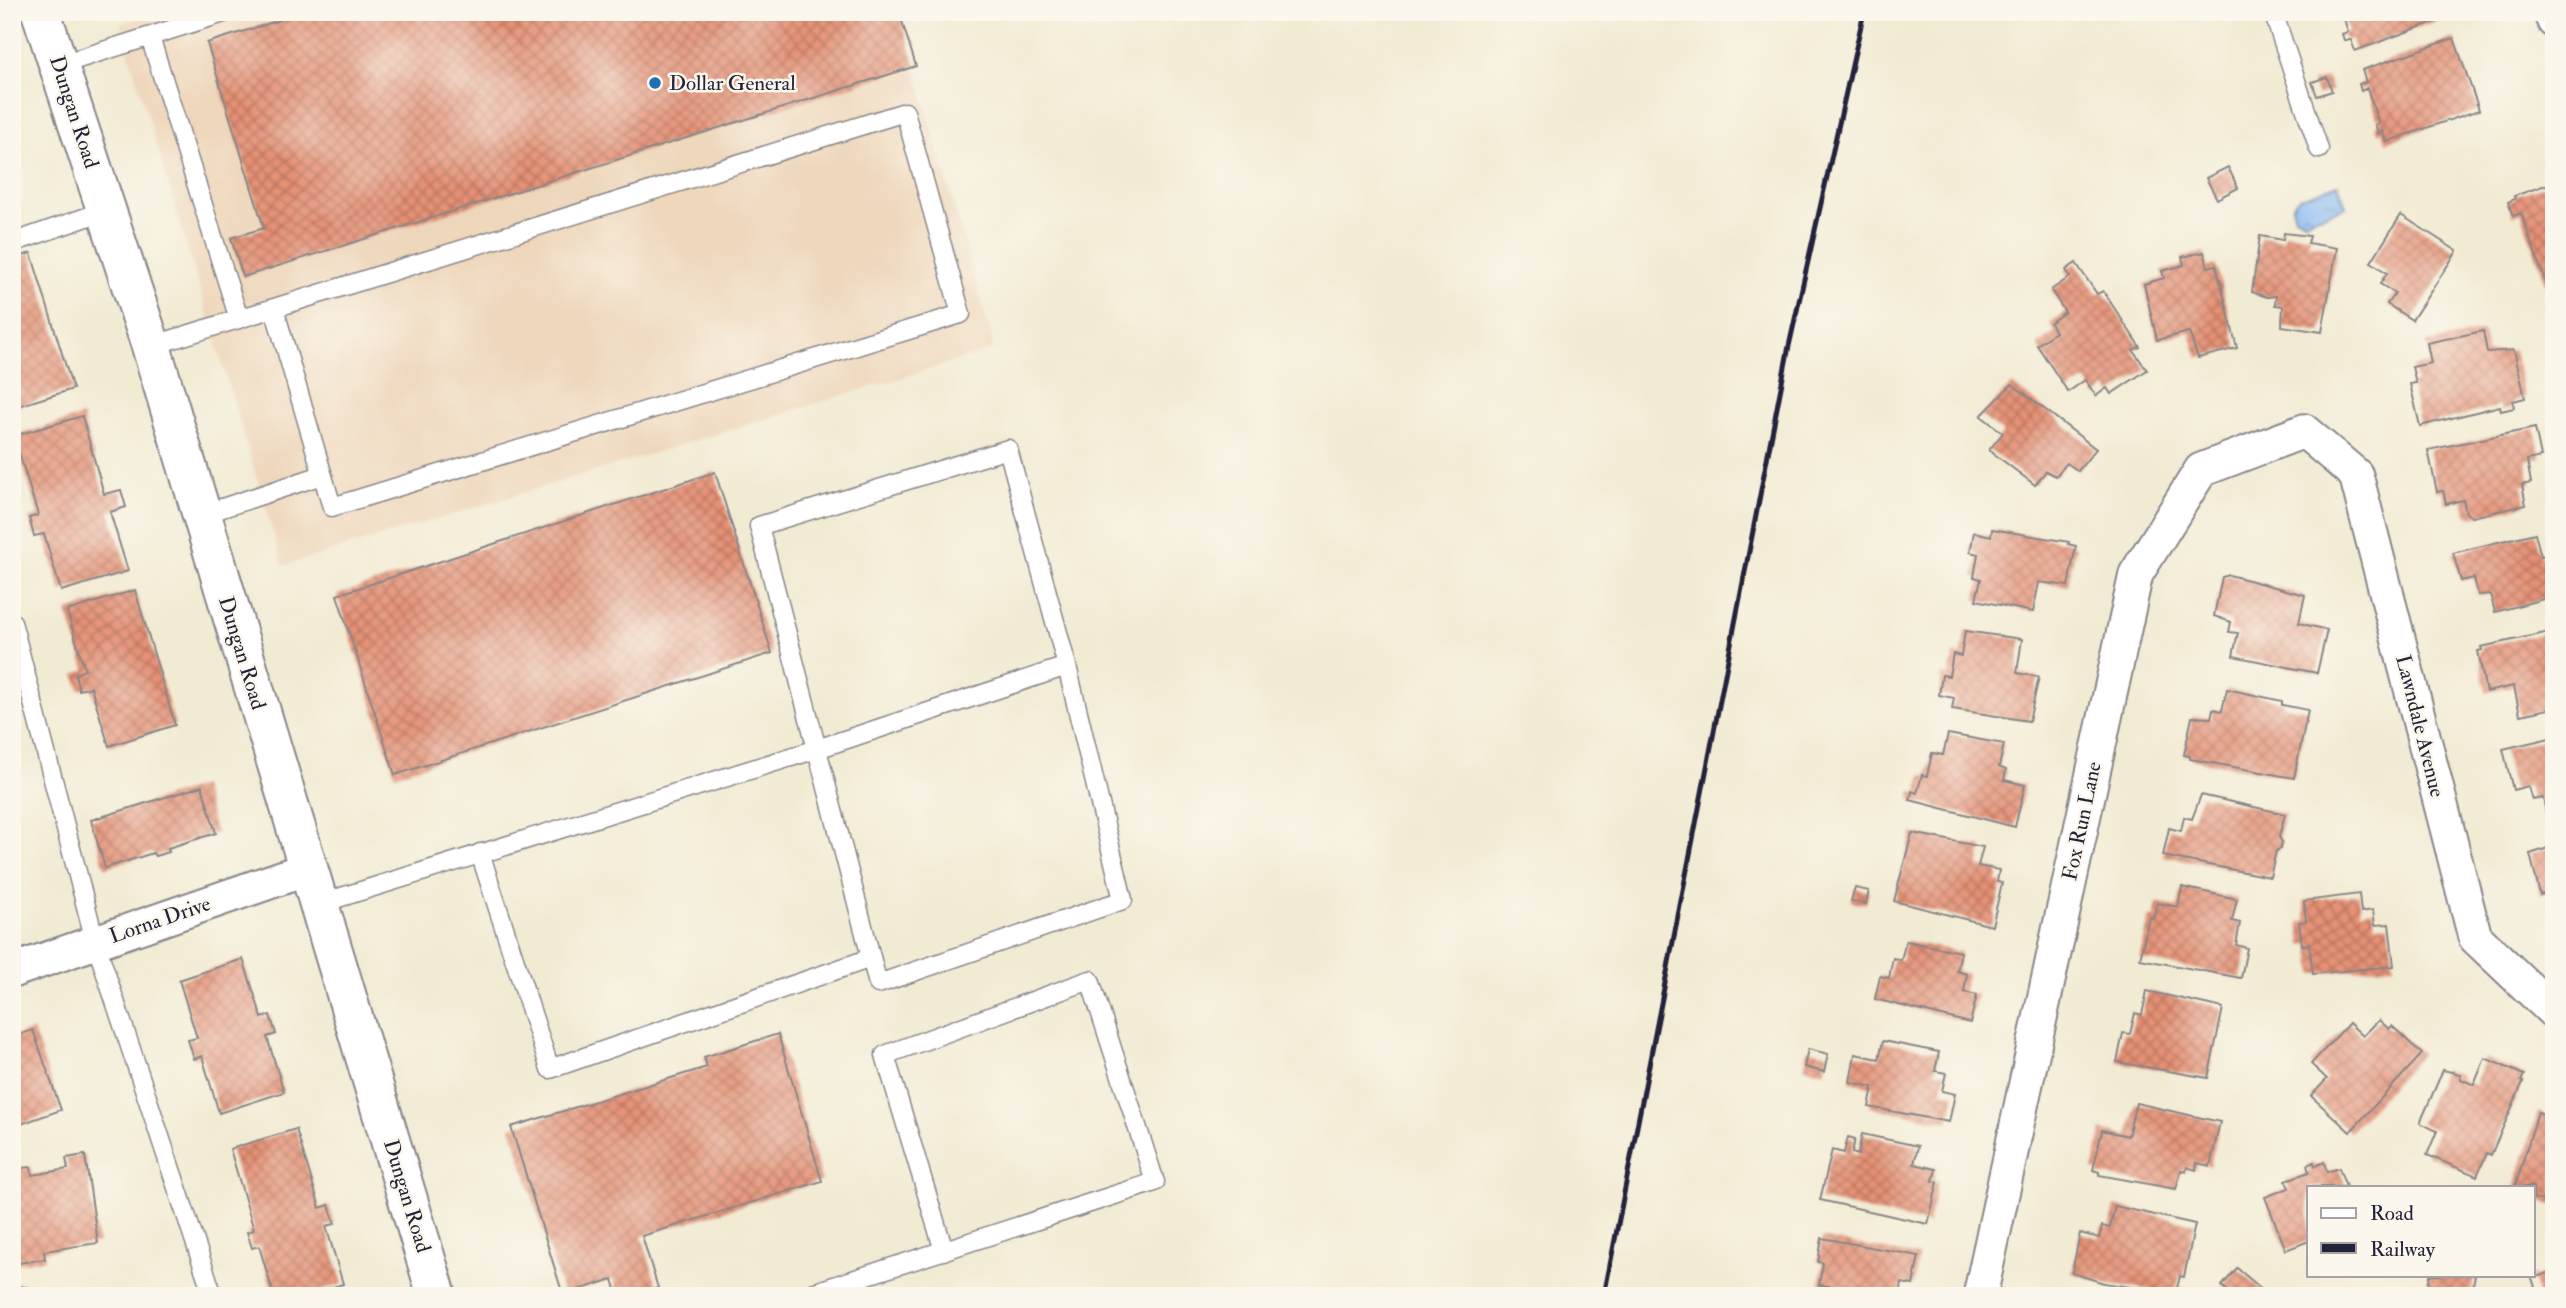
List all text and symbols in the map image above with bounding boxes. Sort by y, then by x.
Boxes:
street label: Dungan Road [43,52,105,172]
place label: Dollar General [669,70,796,97]
marker: Dollar General [647,75,663,91]
street label: Dungan Road [212,593,272,713]
street label: Lawndale Avenue [2389,652,2451,800]
street label: Fox Run Lane [2056,759,2108,883]
street label: Lorna Drive [106,890,214,950]
street label: Dungan Road [377,1136,437,1256]
legend [2307,1186,2534,1276]
text: Road [2370,1200,2415,1227]
text: Railway [2370,1236,2436,1263]

